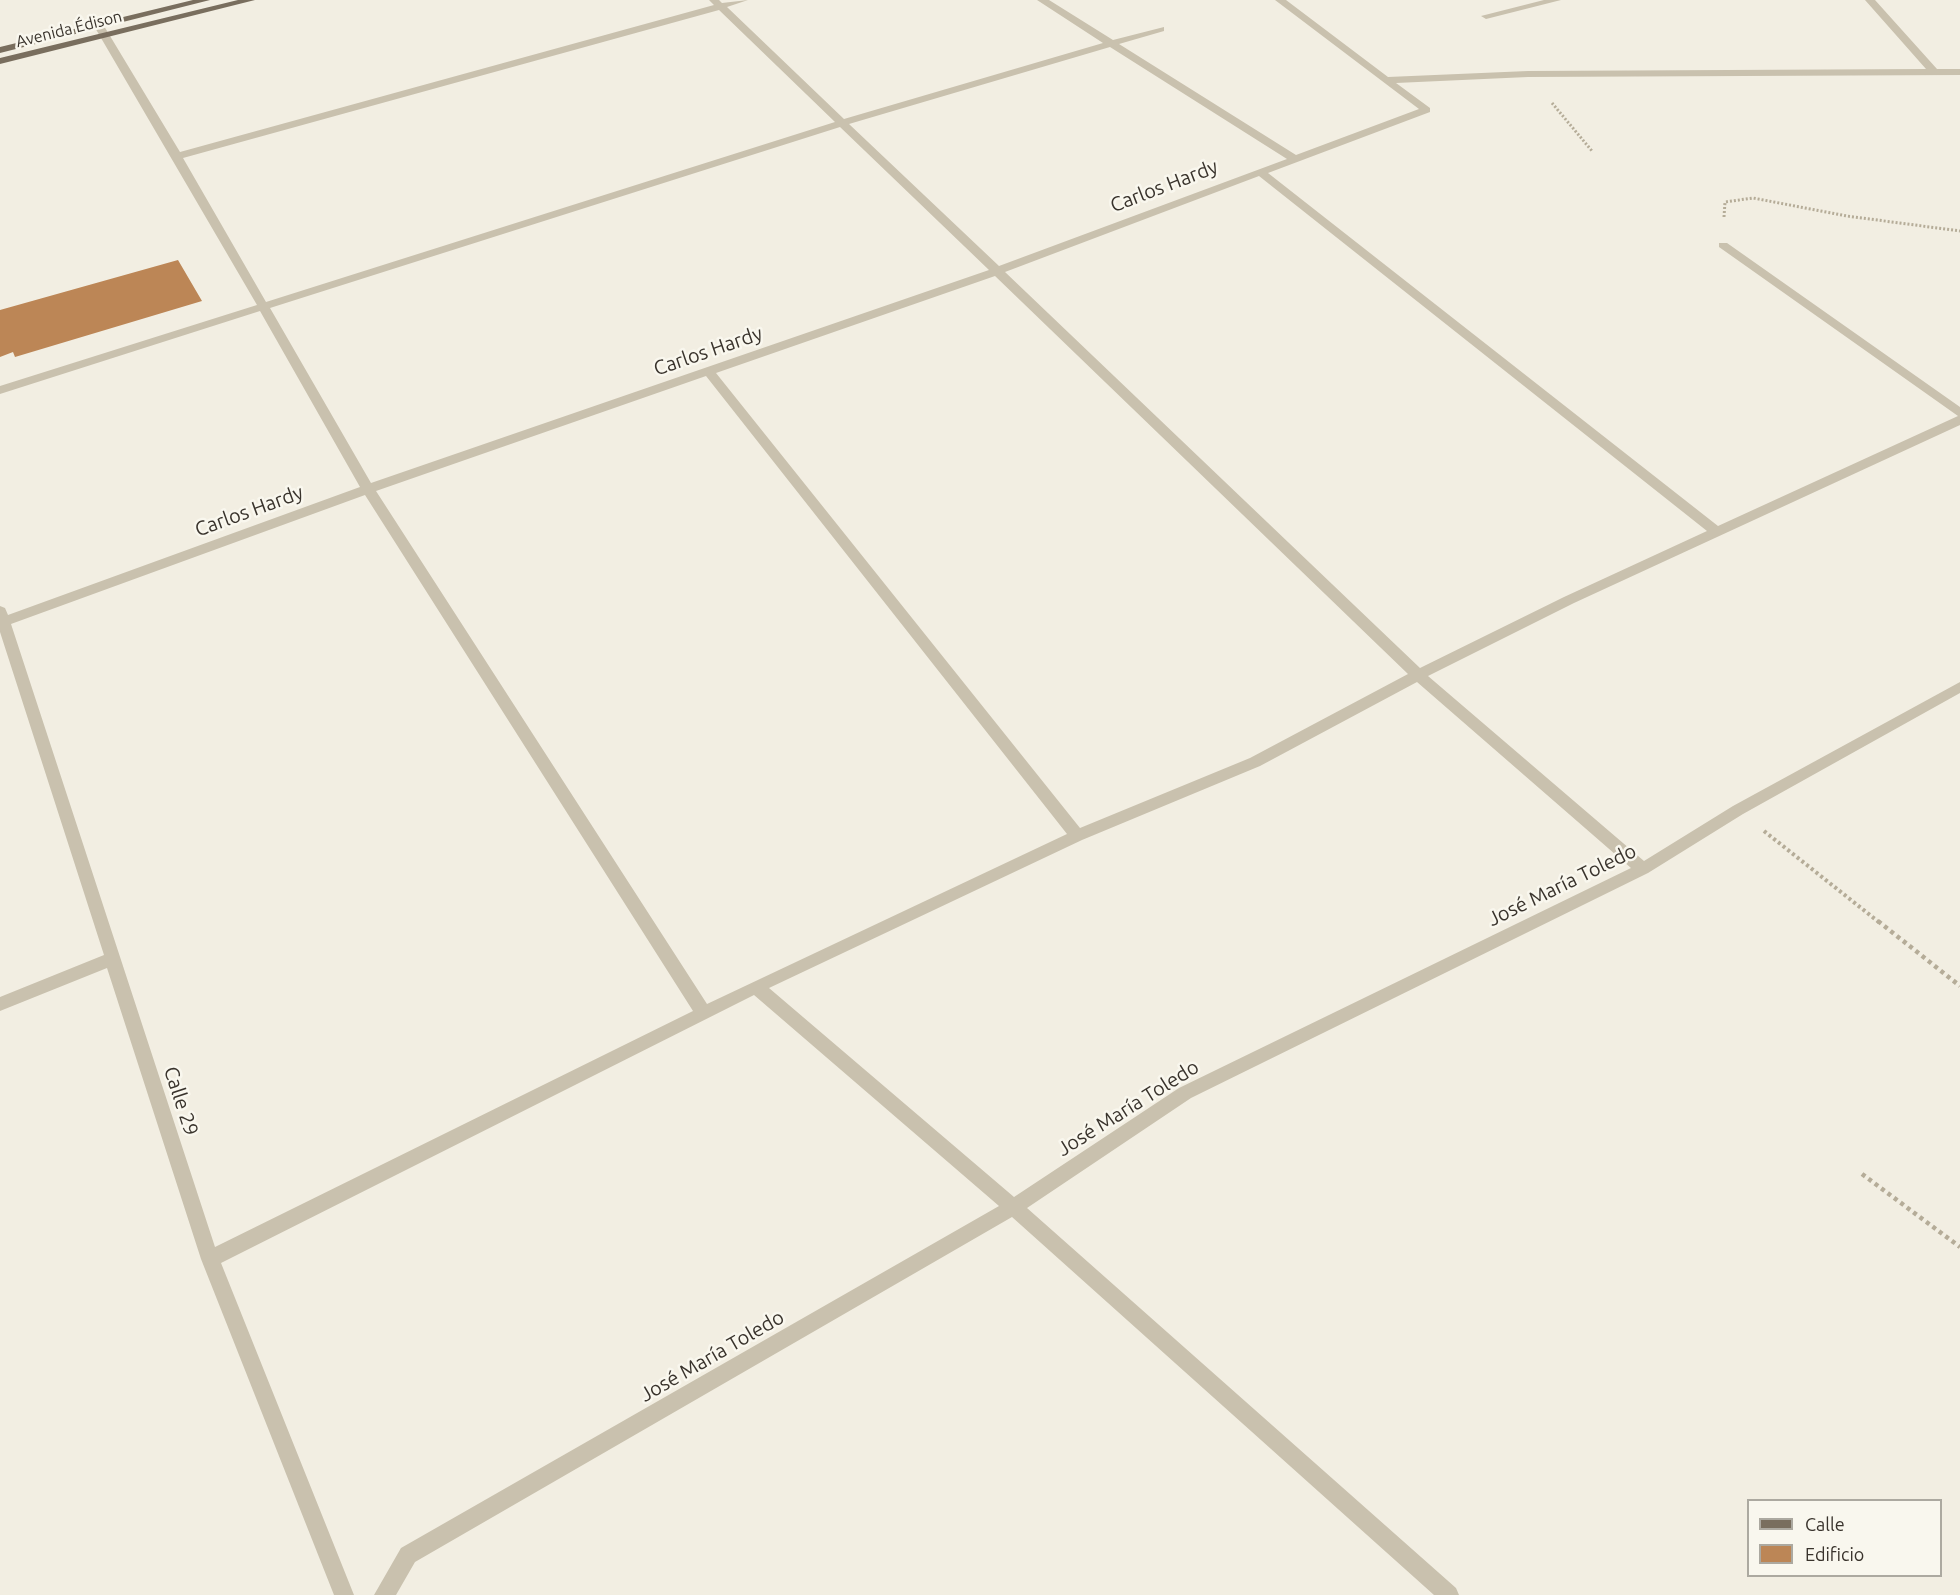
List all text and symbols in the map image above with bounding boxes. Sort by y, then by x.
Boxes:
street label: Avenida Édison [14,7,124,51]
street label: Carlos Hardy [1107,154,1221,218]
street label: Carlos Hardy [650,321,766,381]
street label: Carlos Hardy [192,480,306,542]
street label: José María Toledo [1484,839,1640,931]
street label: José María Toledo [1053,1055,1203,1161]
street label: Calle 29 [159,1063,203,1139]
street label: José María Toledo [636,1305,788,1407]
legend [1747,1499,1942,1577]
text: Calle [1805,1514,1845,1534]
text: Edificio [1805,1544,1864,1564]

